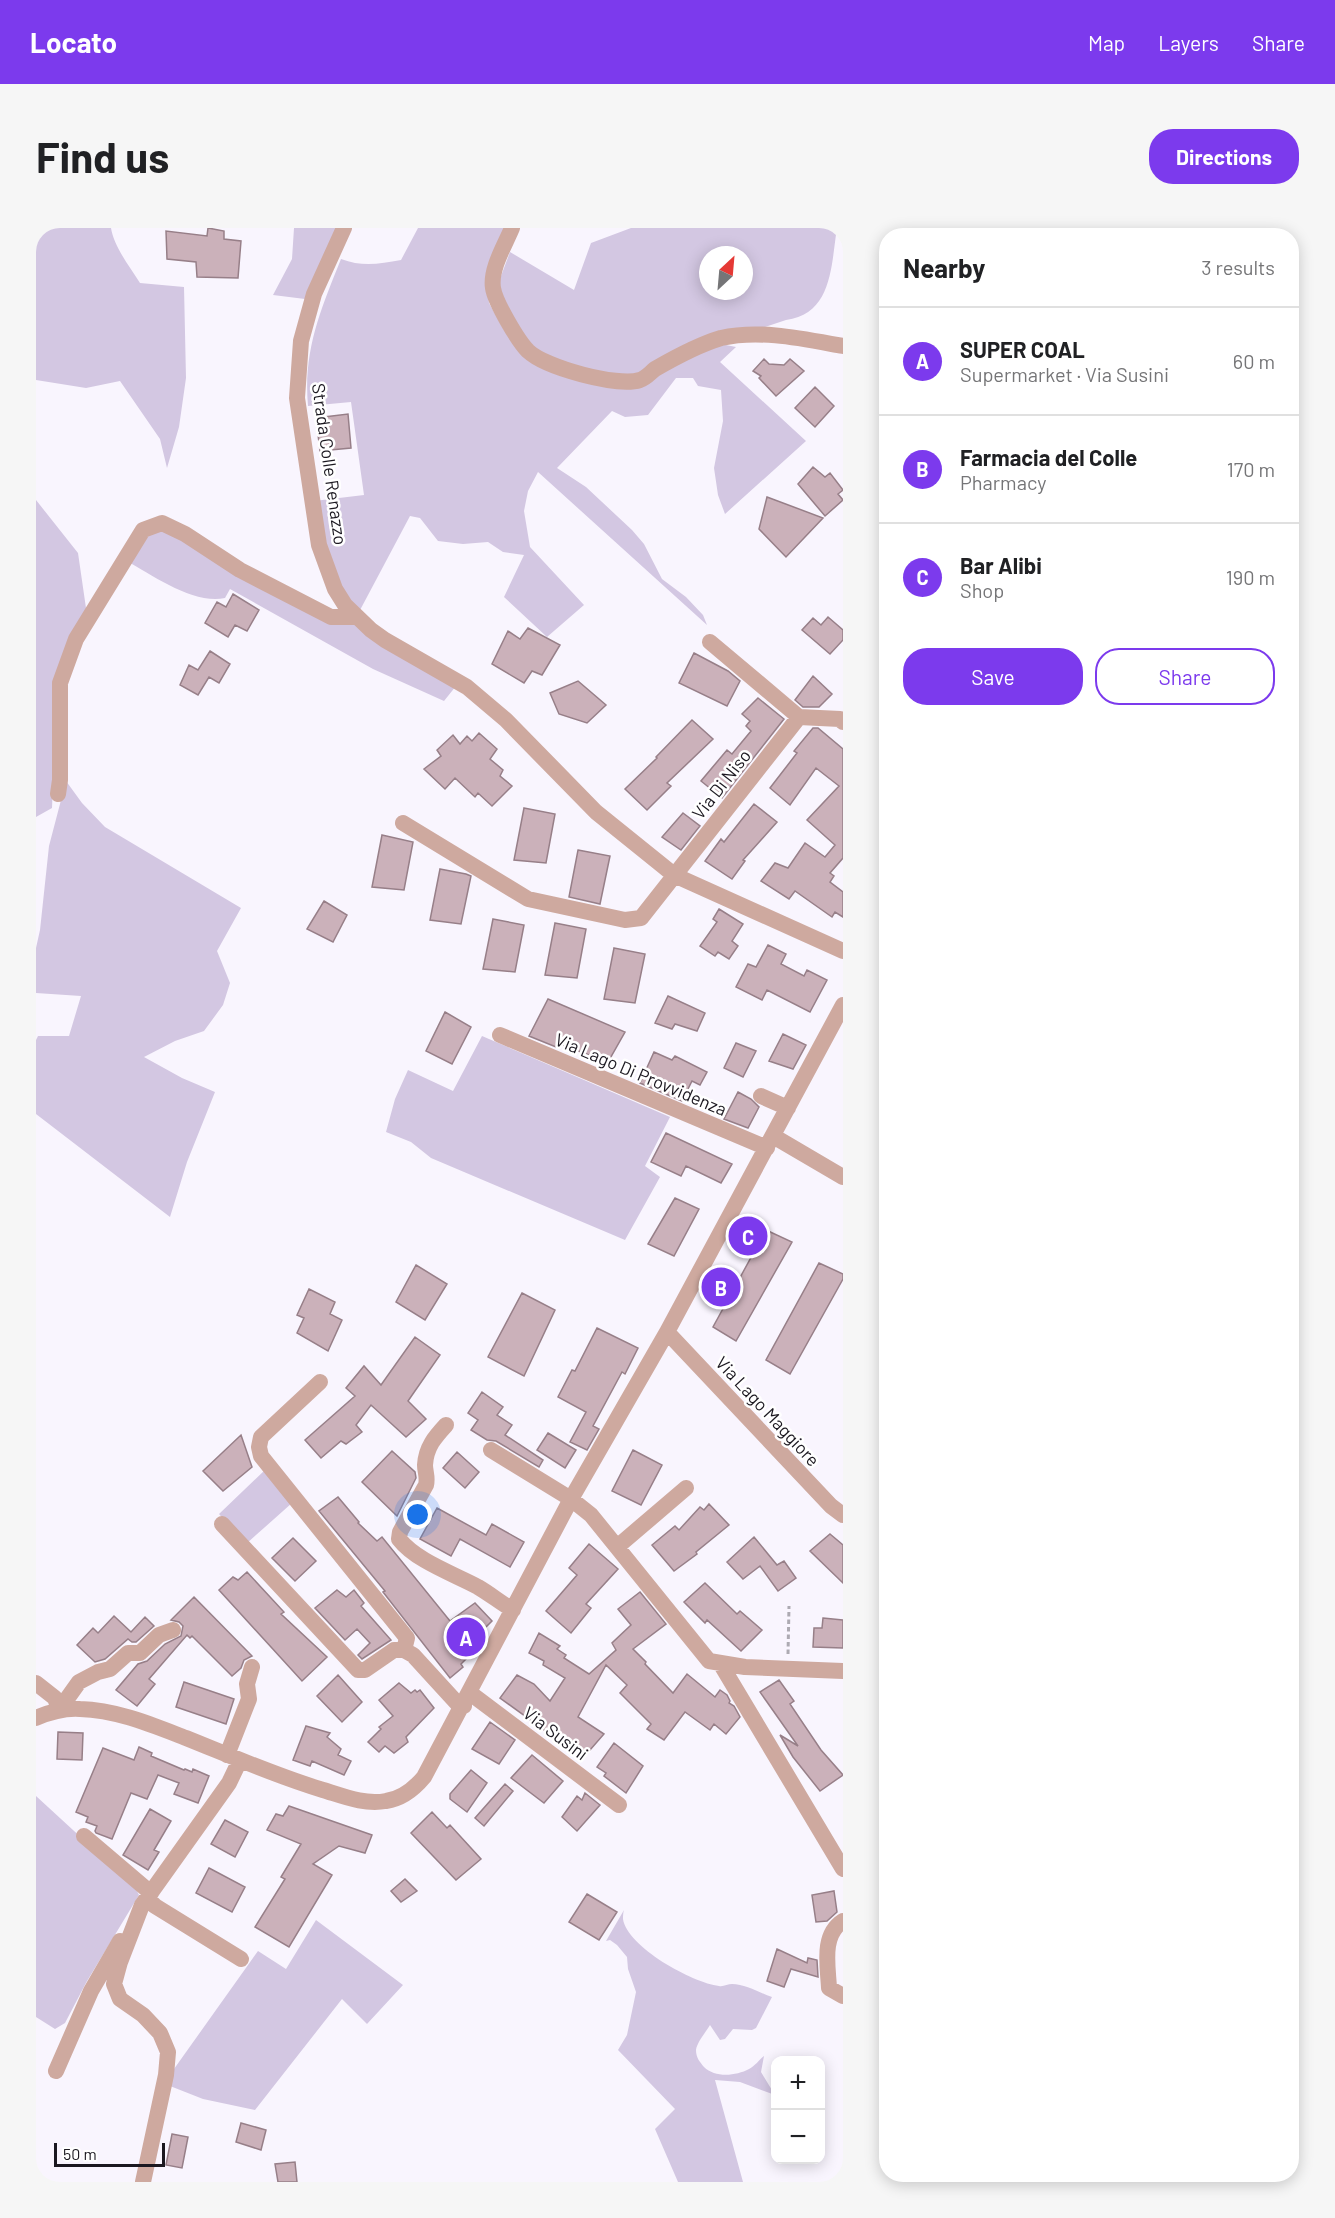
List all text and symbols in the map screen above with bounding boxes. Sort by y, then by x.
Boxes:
text: Locato [30,25,117,59]
text: Map [1088,30,1125,55]
text: Layers [1158,30,1219,55]
text: Share [1252,30,1305,55]
button: Directions [1149,129,1299,184]
text: Find us [36,131,169,181]
north arrow [699,246,753,300]
text: Nearby [903,252,985,283]
text: 3 results [1201,255,1275,279]
text: SUPER COAL [960,336,1085,362]
text: A [916,349,929,373]
text: 60 m [1233,349,1275,373]
text: Supermarket · Via Susini [960,362,1169,386]
street label: Strada Colle Renazzo [308,382,352,546]
text: Farmacia del Colle [960,444,1137,470]
text: B [916,457,929,481]
text: 170 m [1227,457,1275,481]
text: Pharmacy [960,470,1046,494]
text: Bar Alibi [960,552,1042,578]
text: C [916,565,929,589]
text: 190 m [1226,565,1275,589]
text: Shop [960,578,1004,602]
button: Save [903,648,1083,705]
button: Share [1095,648,1275,705]
street label: Via Di Niso [687,745,755,823]
street label: Via Lago Di Provvidenza [552,1028,730,1120]
pin: C [728,1214,768,1258]
pin: B [702,1264,740,1310]
street label: Via Lago Maggiore [711,1351,825,1471]
your location [403,1500,432,1529]
pin: A [446,1614,486,1660]
street label: Via Susini [519,1701,593,1765]
map controls [771,2056,825,2164]
button: + [771,2056,825,2110]
button: − [771,2110,825,2164]
scale bar [54,2140,165,2168]
text: 50 m [63,2144,97,2163]

